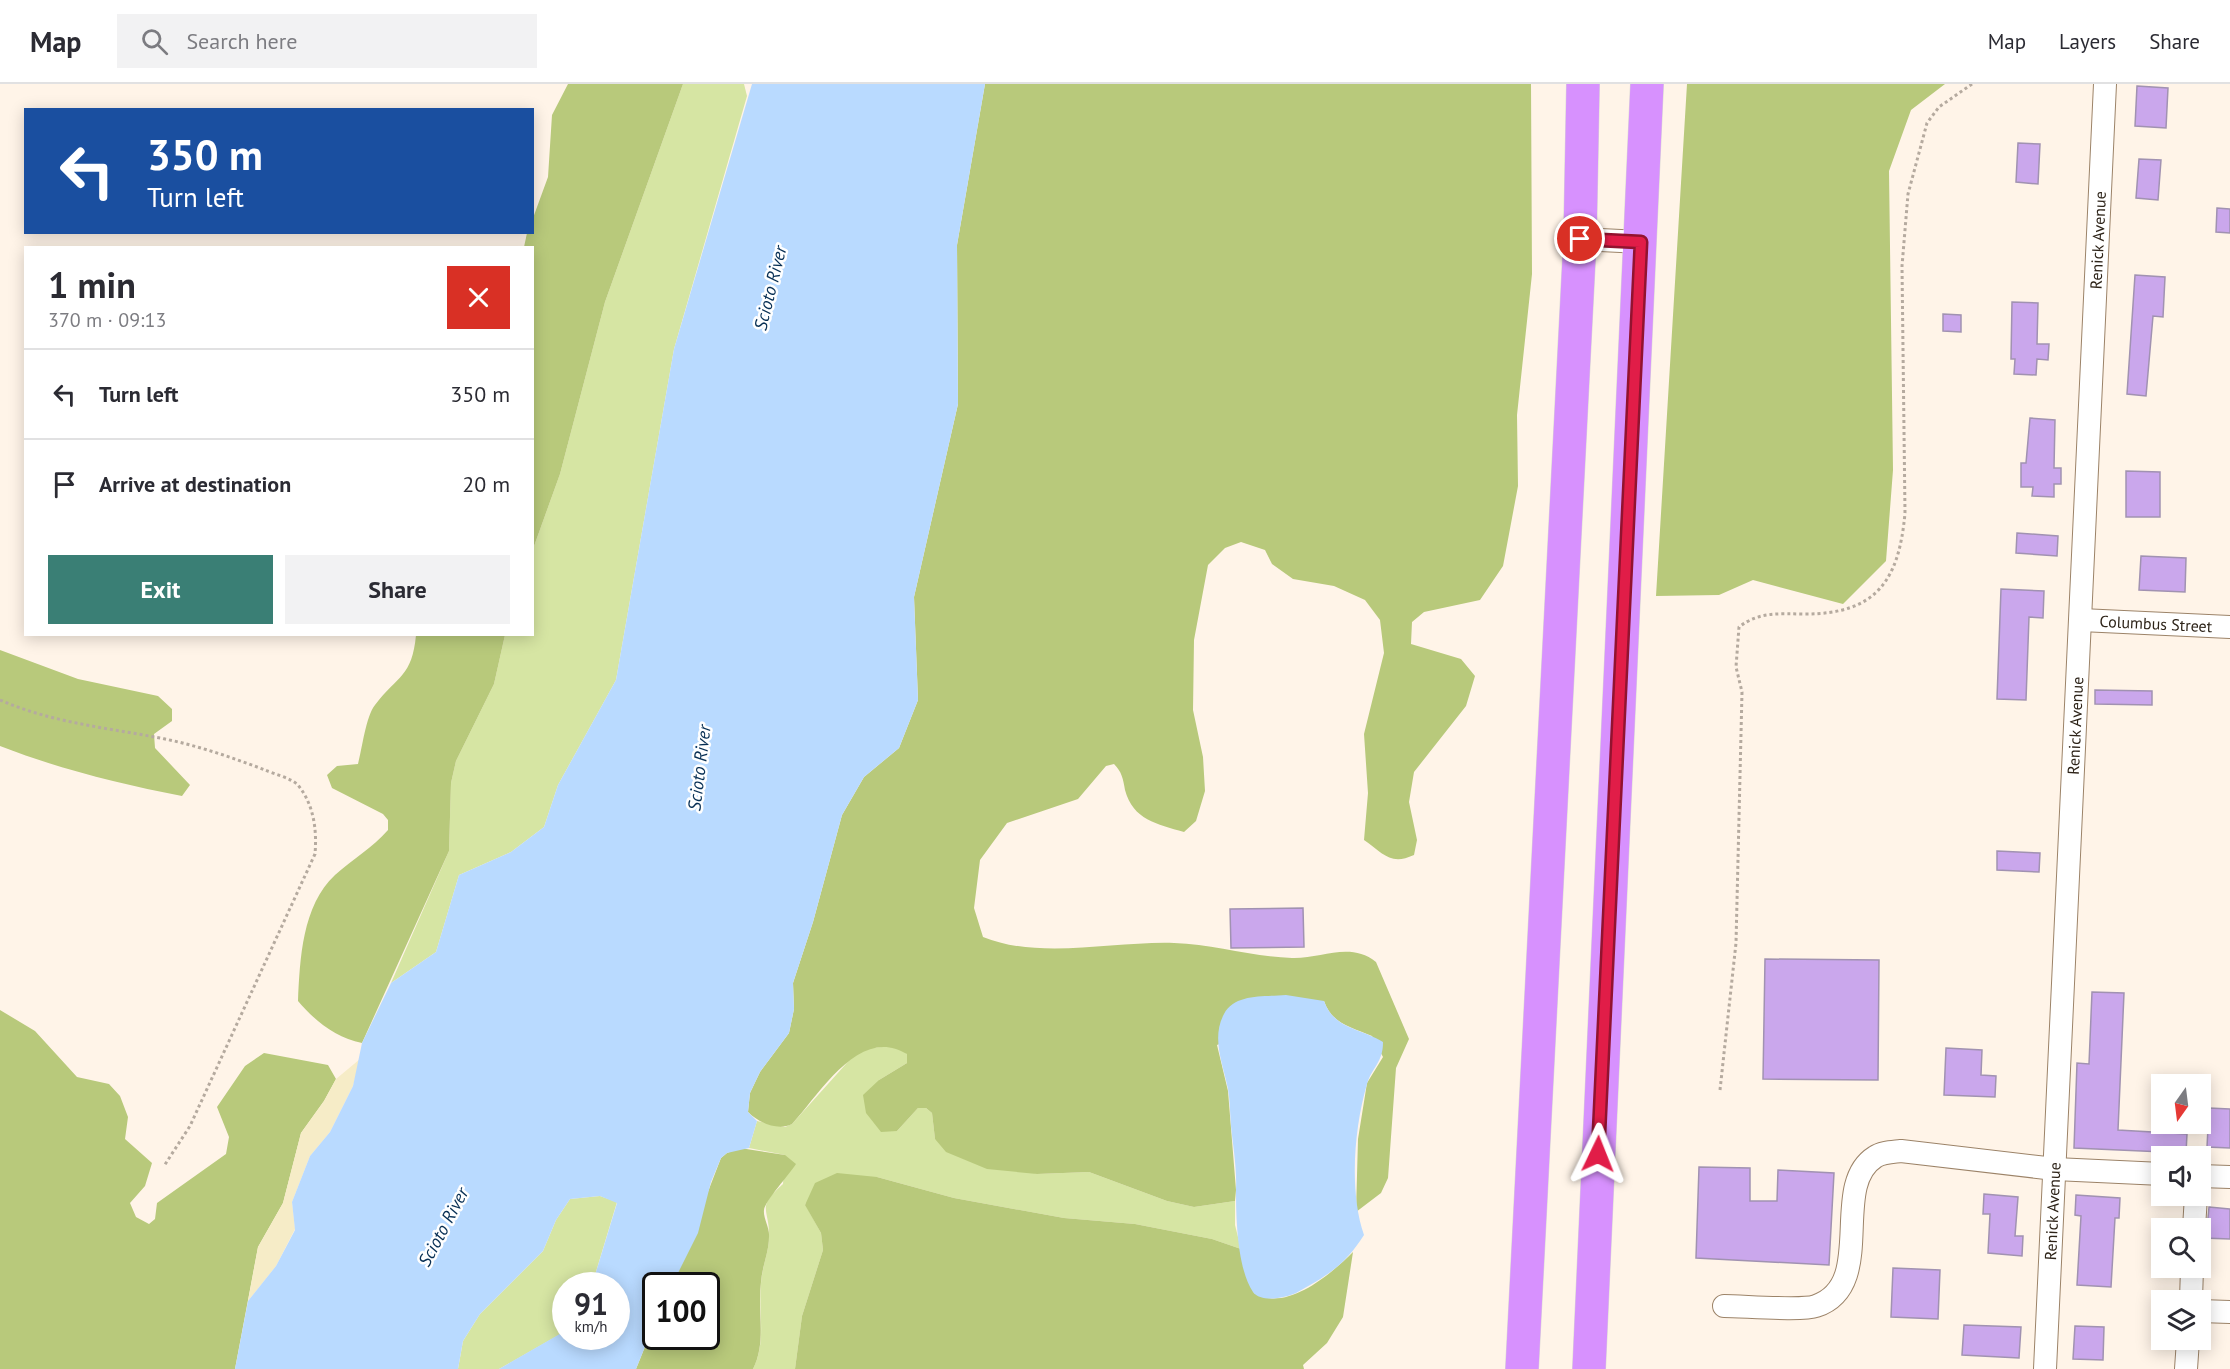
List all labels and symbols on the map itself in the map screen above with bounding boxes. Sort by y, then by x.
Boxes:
street label: Renick Avenue [2085,191,2110,290]
pin [1554,213,1605,264]
water label: Scioto River [748,242,792,333]
street label: Columbus Street [2099,611,2213,636]
street label: Renick Avenue [2063,676,2087,775]
water label: Scioto River [682,723,716,812]
north arrow [2151,1074,2211,1134]
position arrow [1566,1122,1630,1186]
street label: Renick Avenue [2040,1162,2065,1261]
water label: Scioto River [413,1183,474,1270]
speed limit sign: 100 [642,1272,720,1350]

